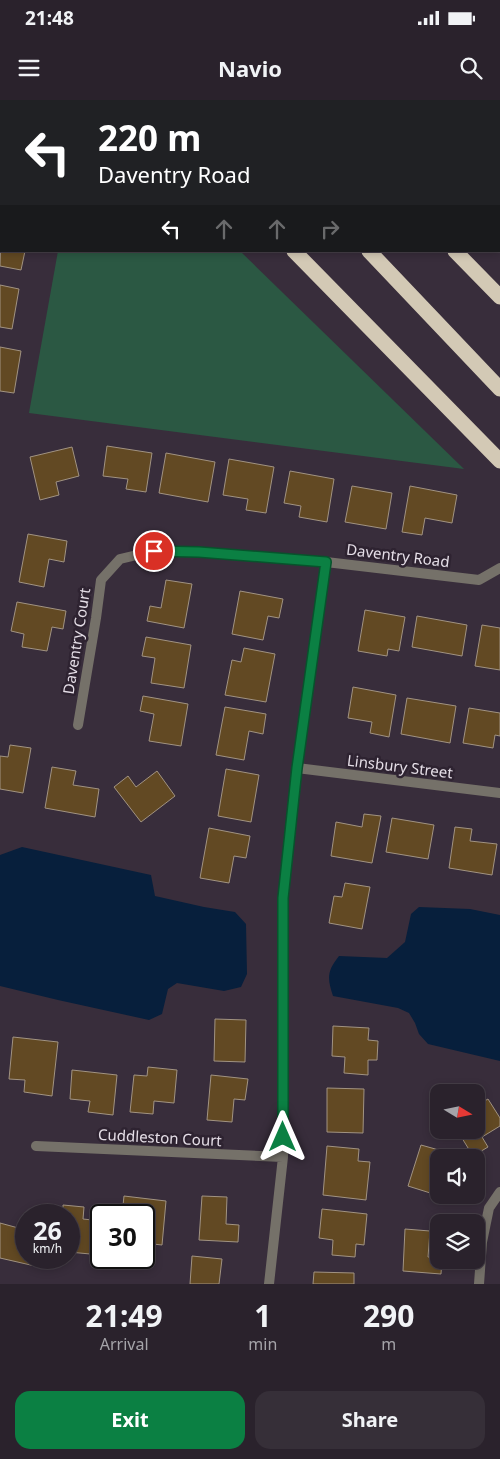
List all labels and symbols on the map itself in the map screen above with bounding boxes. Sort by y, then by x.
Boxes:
pin [133,530,175,572]
street label: Daventry Road [345,539,451,571]
street label: Daventry Court [58,586,94,696]
street label: Linsbury Street [346,750,455,782]
north arrow [430,1084,485,1139]
position arrow [256,1110,308,1162]
street label: Cuddleston Court [98,1124,223,1150]
speed limit sign: 30 [90,1204,155,1269]

